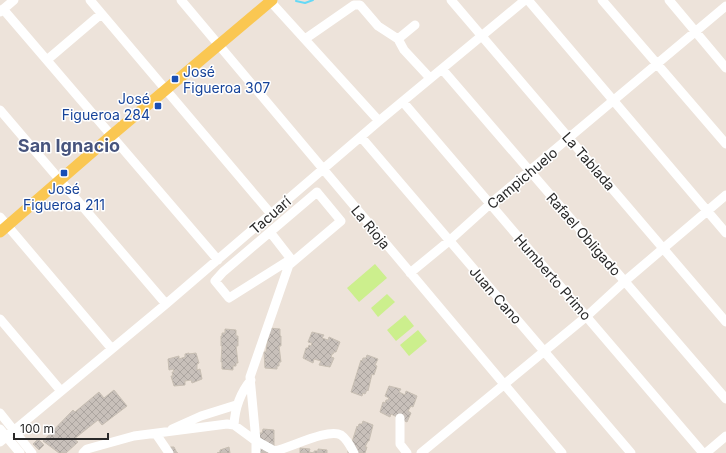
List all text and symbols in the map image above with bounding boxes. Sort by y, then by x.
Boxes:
place label: José Figueroa 307 [183,63,270,96]
marker: José Figueroa 307 [170,74,180,84]
place label: José Figueroa 284 [62,90,150,123]
marker: José Figueroa 284 [153,101,163,111]
street label: La Tablada [559,128,619,194]
district label: San Ignacio [18,135,120,156]
street label: Campichuelo [483,144,561,212]
marker: José Figueroa 211 [59,168,69,178]
place label: José Figueroa 211 [23,180,105,213]
street label: Rafael Obligado [543,189,625,279]
street label: Tacuarí [246,192,294,237]
street label: La Rioja [348,202,394,252]
street label: Humberto Primo [511,231,595,323]
street label: Juan Cano [466,263,526,327]
scale bar [14,415,108,441]
text: 100 m [20,421,54,436]

